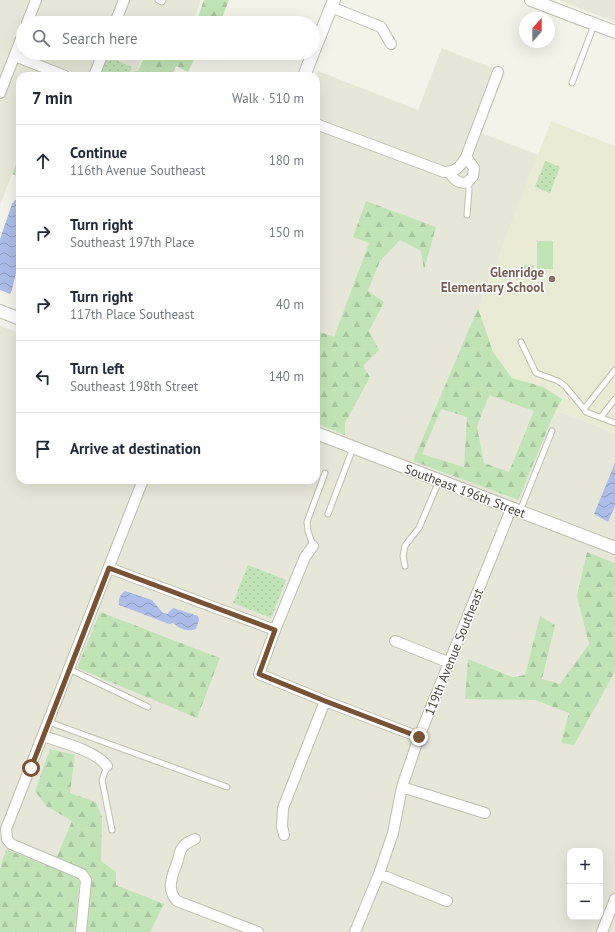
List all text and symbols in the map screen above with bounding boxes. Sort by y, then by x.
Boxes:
north arrow [519,12,555,48]
search box [16,16,320,60]
icon: search [30,27,52,49]
text: Search here [62,29,138,48]
text: 7 min [32,87,73,109]
text: Walk · 510 m [232,90,304,107]
text: Continue [70,143,127,162]
icon: ahead [32,150,54,172]
text: 180 m [269,152,304,169]
text: 116th Avenue Southeast [70,162,205,179]
text: Turn right [70,215,133,234]
icon: right [32,222,54,244]
text: 150 m [269,224,304,241]
text: Southeast 197th Place [70,234,194,251]
place label: Glenridge Elementary School [441,264,544,296]
marker: Glenridge Elementary School [547,274,557,284]
text: Turn right [70,287,133,306]
icon: right [32,294,54,316]
text: 40 m [276,296,304,313]
text: 117th Place Southeast [70,306,194,323]
text: Turn left [70,359,124,378]
icon: left [32,366,54,388]
text: 140 m [269,368,304,385]
text: Southeast 198th Street [70,378,198,395]
icon: arrive [32,438,54,460]
text: Arrive at destination [70,439,201,458]
street label: Southeast 196th Street [402,460,528,522]
street label: 119th Avenue Southeast [421,586,487,718]
route end [410,728,428,746]
route start [22,759,40,777]
map controls [567,848,603,920]
button: + [567,848,603,884]
button: − [567,884,603,920]

